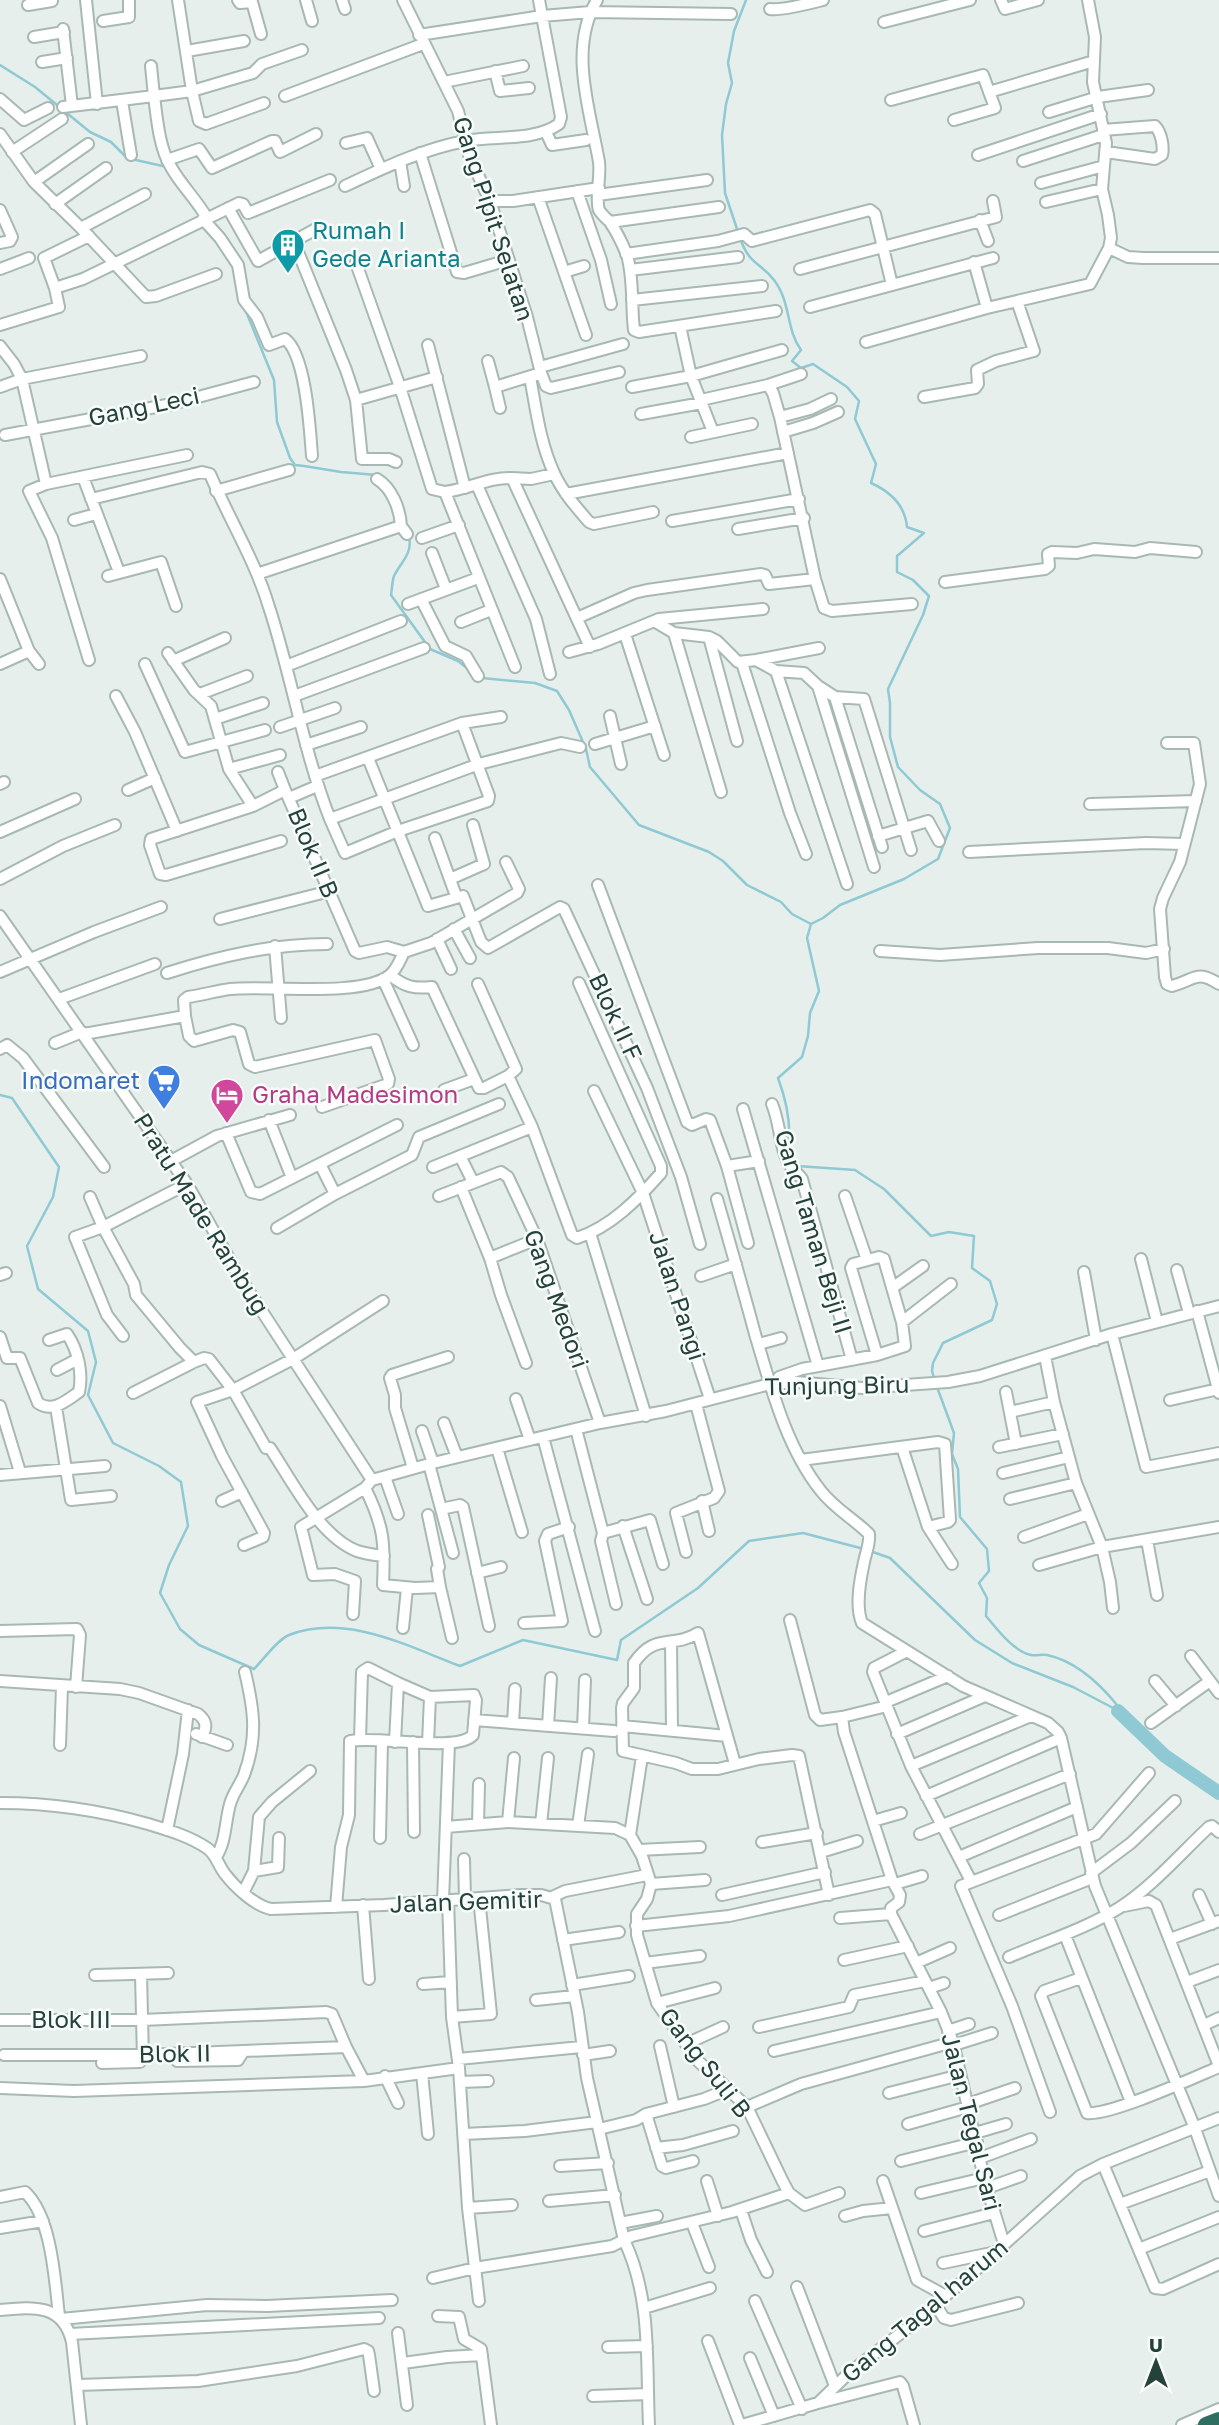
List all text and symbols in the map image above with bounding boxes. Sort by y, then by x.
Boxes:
street label: Gang Pipit Selatan [448,113,541,324]
place label: Rumah I Gede Arianta [312,215,461,272]
building icon: Rumah I Gede Arianta [269,226,307,275]
street label: Gang Leci [85,380,202,431]
street label: Blok II B [283,803,346,902]
street label: Blok II F [584,968,649,1065]
supermarket icon: Indomaret [145,1062,183,1111]
place label: Indomaret [21,1065,140,1094]
hotel icon: Graha Madesimon [208,1076,246,1125]
place label: Graha Madesimon [252,1079,458,1108]
street label: Pratu Made Rambug [128,1107,276,1319]
street label: Gang Taman Beji II [770,1126,859,1337]
street label: Gang Medori [519,1225,596,1372]
street label: Jalan Pangi [644,1227,713,1364]
street label: Tunjung Biru [764,1369,910,1400]
street label: Jalan Gemitir [389,1883,543,1918]
street label: Gang Suli B [654,2001,758,2123]
street label: Blok III [31,2004,111,2033]
street label: Jalan Tegal Sari [936,2030,1009,2214]
street label: Blok II [138,2037,212,2068]
street label: Gang Tagal harum [835,2232,1013,2388]
north arrow [1121,2327,1191,2397]
text: U [1149,2333,1163,2356]

